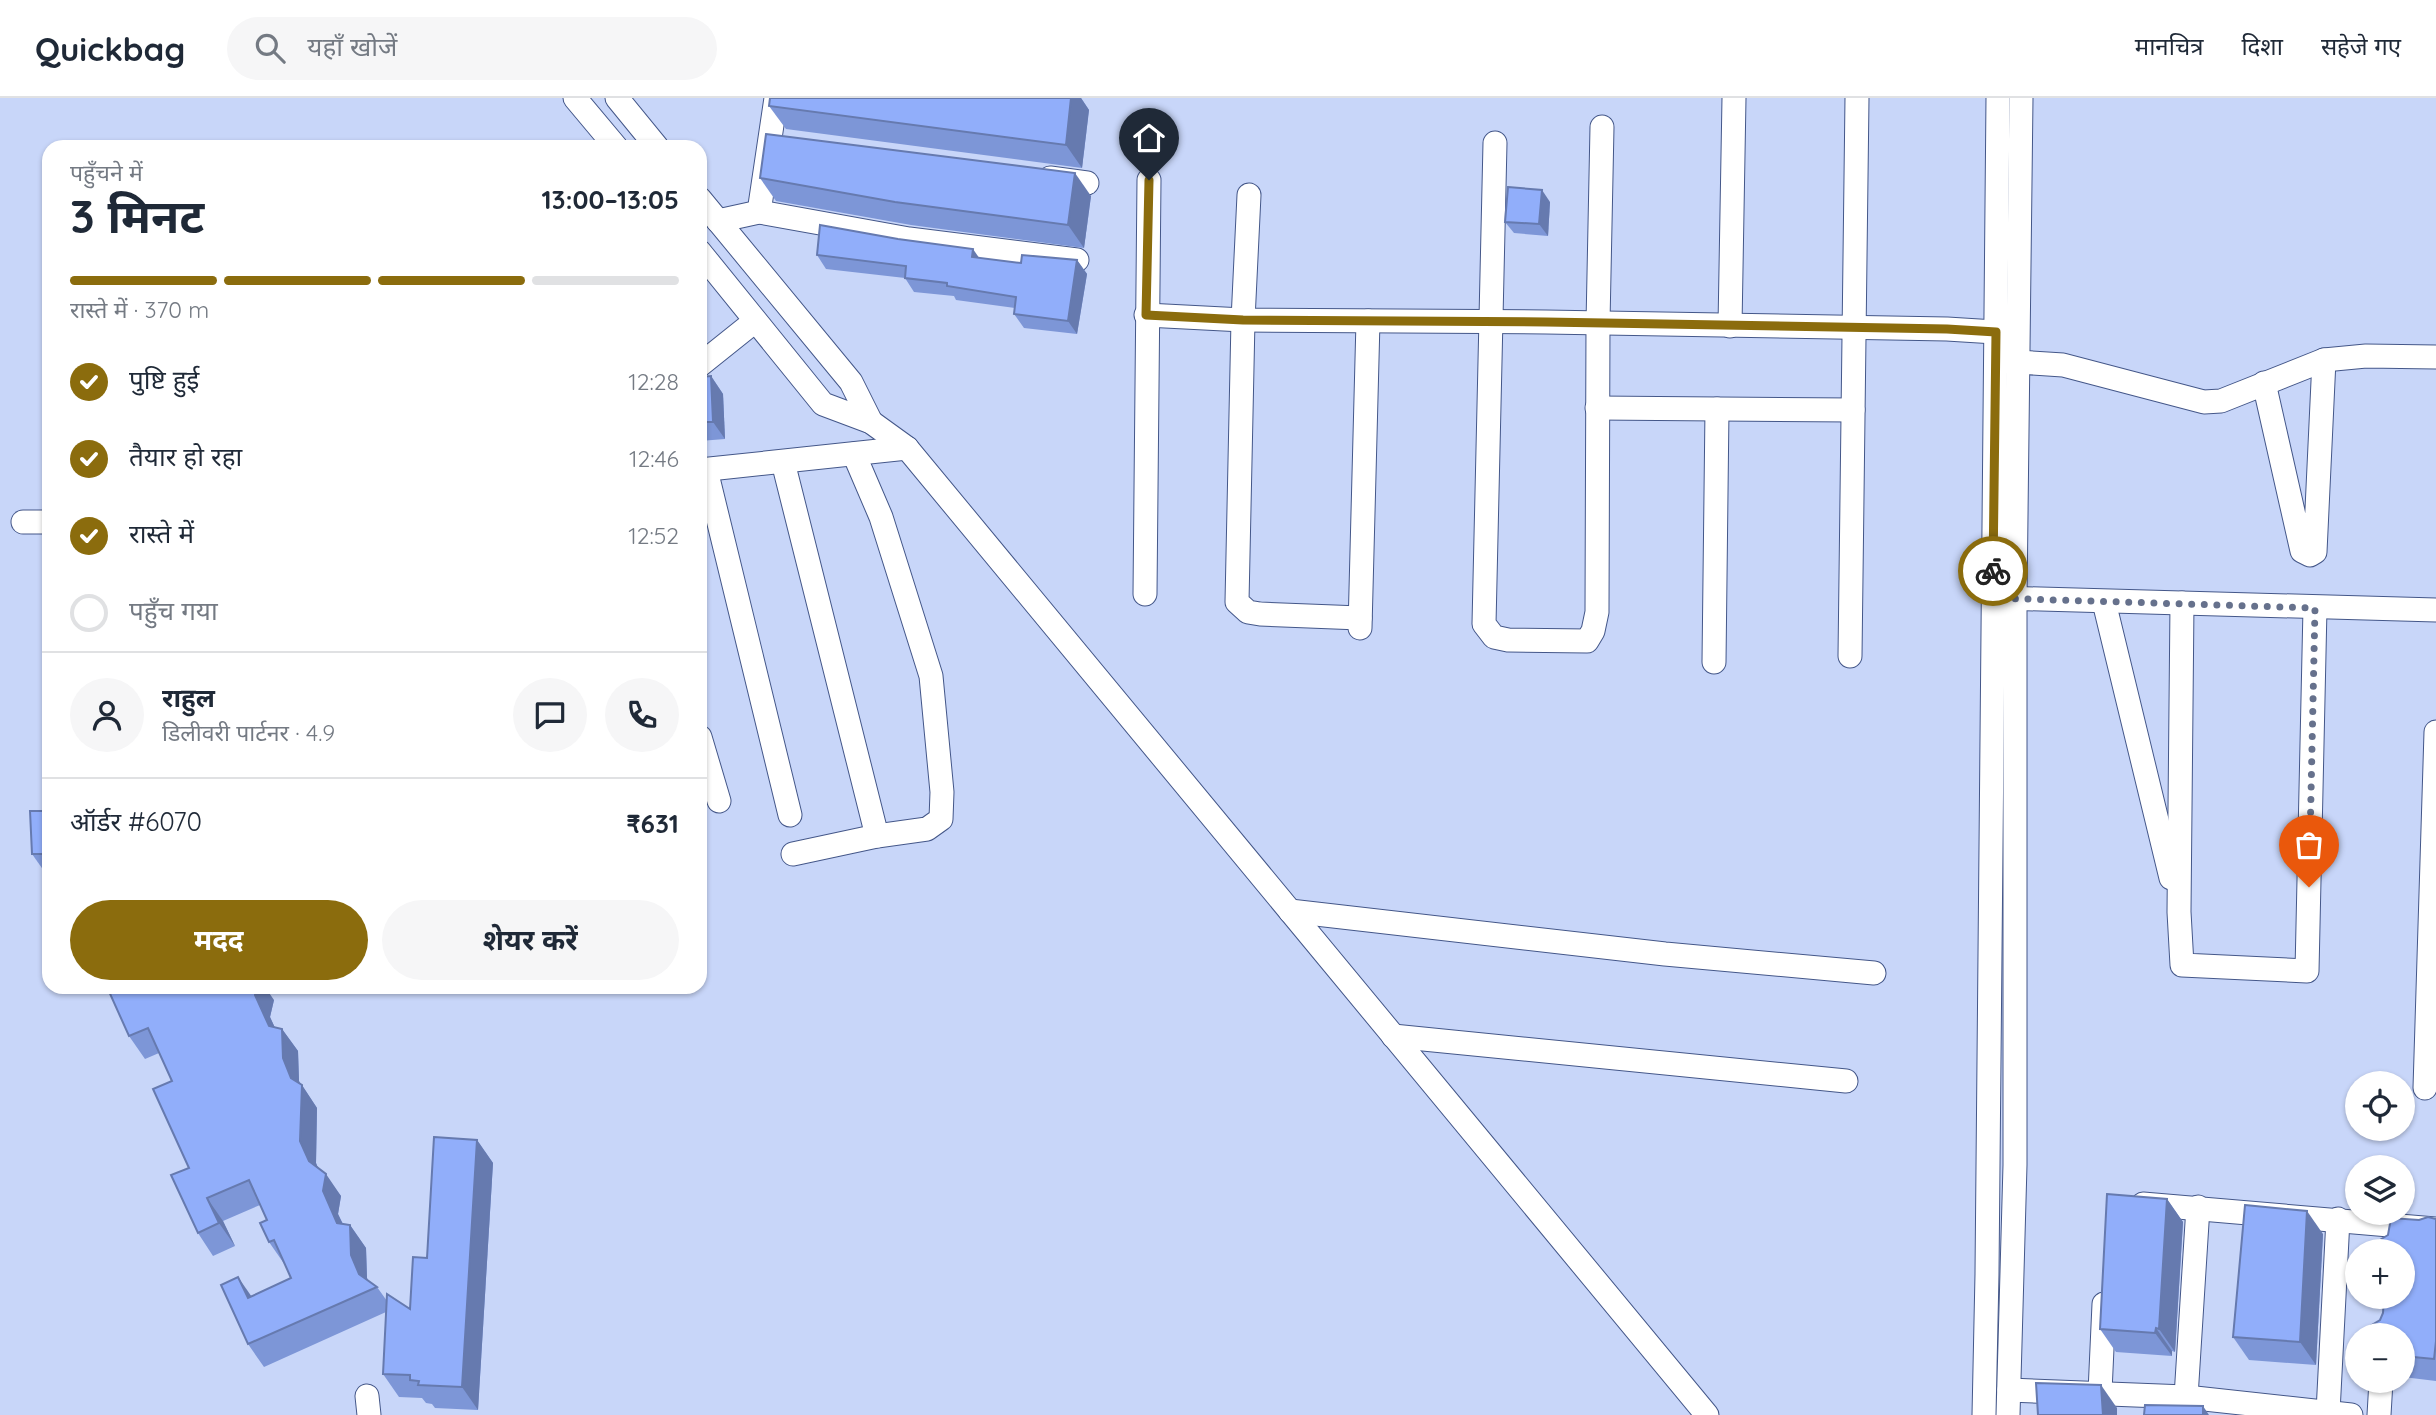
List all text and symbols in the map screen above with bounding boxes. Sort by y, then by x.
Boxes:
search box [227,17,717,80]
text: Quickbag [35,28,185,69]
icon: search [251,29,289,67]
text: यहाँ खोजें [307,30,397,63]
text: मानचित्र [2135,31,2203,61]
text: दिशा [2241,31,2283,61]
text: सहेजे गए [2321,31,2401,61]
pin [1119,108,1179,180]
icon: home [1130,119,1168,157]
text: पहुँचने में [70,158,143,187]
text: 13:00–13:05 [541,183,679,216]
text: 3 मिनट [70,187,204,245]
text: रास्ते में · 370 m [70,295,209,324]
icon: check [70,363,108,401]
text: पुष्टि हुई [129,363,199,396]
text: 12:28 [628,367,679,396]
icon: check [70,440,108,478]
text: तैयार हो रहा [129,440,242,473]
text: 12:46 [629,444,679,473]
icon: check [70,517,108,555]
text: रास्ते में [129,517,194,550]
text: 12:52 [628,521,679,550]
courier [1958,536,2028,606]
icon: bike [1974,552,2012,590]
text: पहुँच गया [129,594,218,627]
button: person [70,678,144,752]
button: chat [513,678,587,752]
button: phone [605,678,679,752]
text: राहुल [162,681,215,714]
text: डिलीवरी पार्टनर · 4.9 [162,718,335,747]
text: ऑर्डर #6070 [70,805,202,838]
text: ₹631 [626,807,679,840]
pin [2279,815,2339,887]
icon: bag [2290,826,2328,864]
button: मदद [70,900,368,980]
button: शेयर करें [382,900,679,980]
map controls [2345,1071,2415,1393]
button: locate [2345,1071,2415,1141]
button: layers [2345,1155,2415,1225]
button: + [2345,1239,2415,1309]
button: − [2345,1323,2415,1393]

